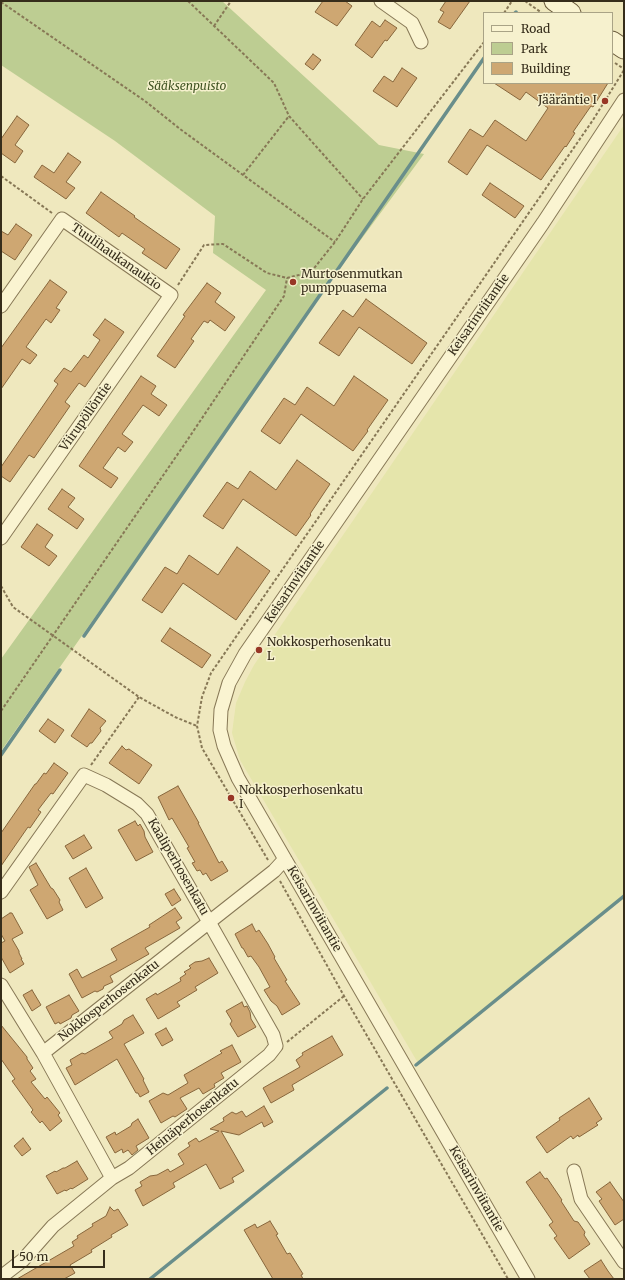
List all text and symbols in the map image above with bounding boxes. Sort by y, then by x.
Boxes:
legend [483,12,613,84]
text: Road [521,21,550,36]
text: Park [521,41,548,56]
text: Building [521,61,570,76]
park label: Sääksenpuisto [148,80,226,94]
place label: Jääräntie I [538,94,597,108]
marker: Jääräntie I [600,96,610,106]
street label: Tuulihaukanaukio [68,221,164,293]
place label: Murtosenmutkan pumppuasema [301,268,403,296]
street label: Keisarinviitantie [445,271,513,359]
marker: Murtosenmutkan pumppuasema [288,277,298,287]
street label: Viirupöllöntie [57,380,115,454]
street label: Keisarinviitantie [262,538,328,626]
place label: Nokkosperhosenkatu L [267,636,391,664]
marker: Nokkosperhosenkatu L [254,645,264,655]
place label: Nokkosperhosenkatu I [239,784,363,812]
marker: Nokkosperhosenkatu I [226,793,236,803]
street label: Kaaliperhosenkatu [144,816,212,918]
street label: Keisarinviitantie [284,864,344,954]
street label: Nokkosperhosenkatu [56,957,162,1045]
street label: Heinäperhosenkatu [144,1076,242,1158]
street label: Keisarinviitantie [446,1144,506,1234]
scale bar [14,1242,107,1268]
text: 50 m [19,1249,48,1264]

